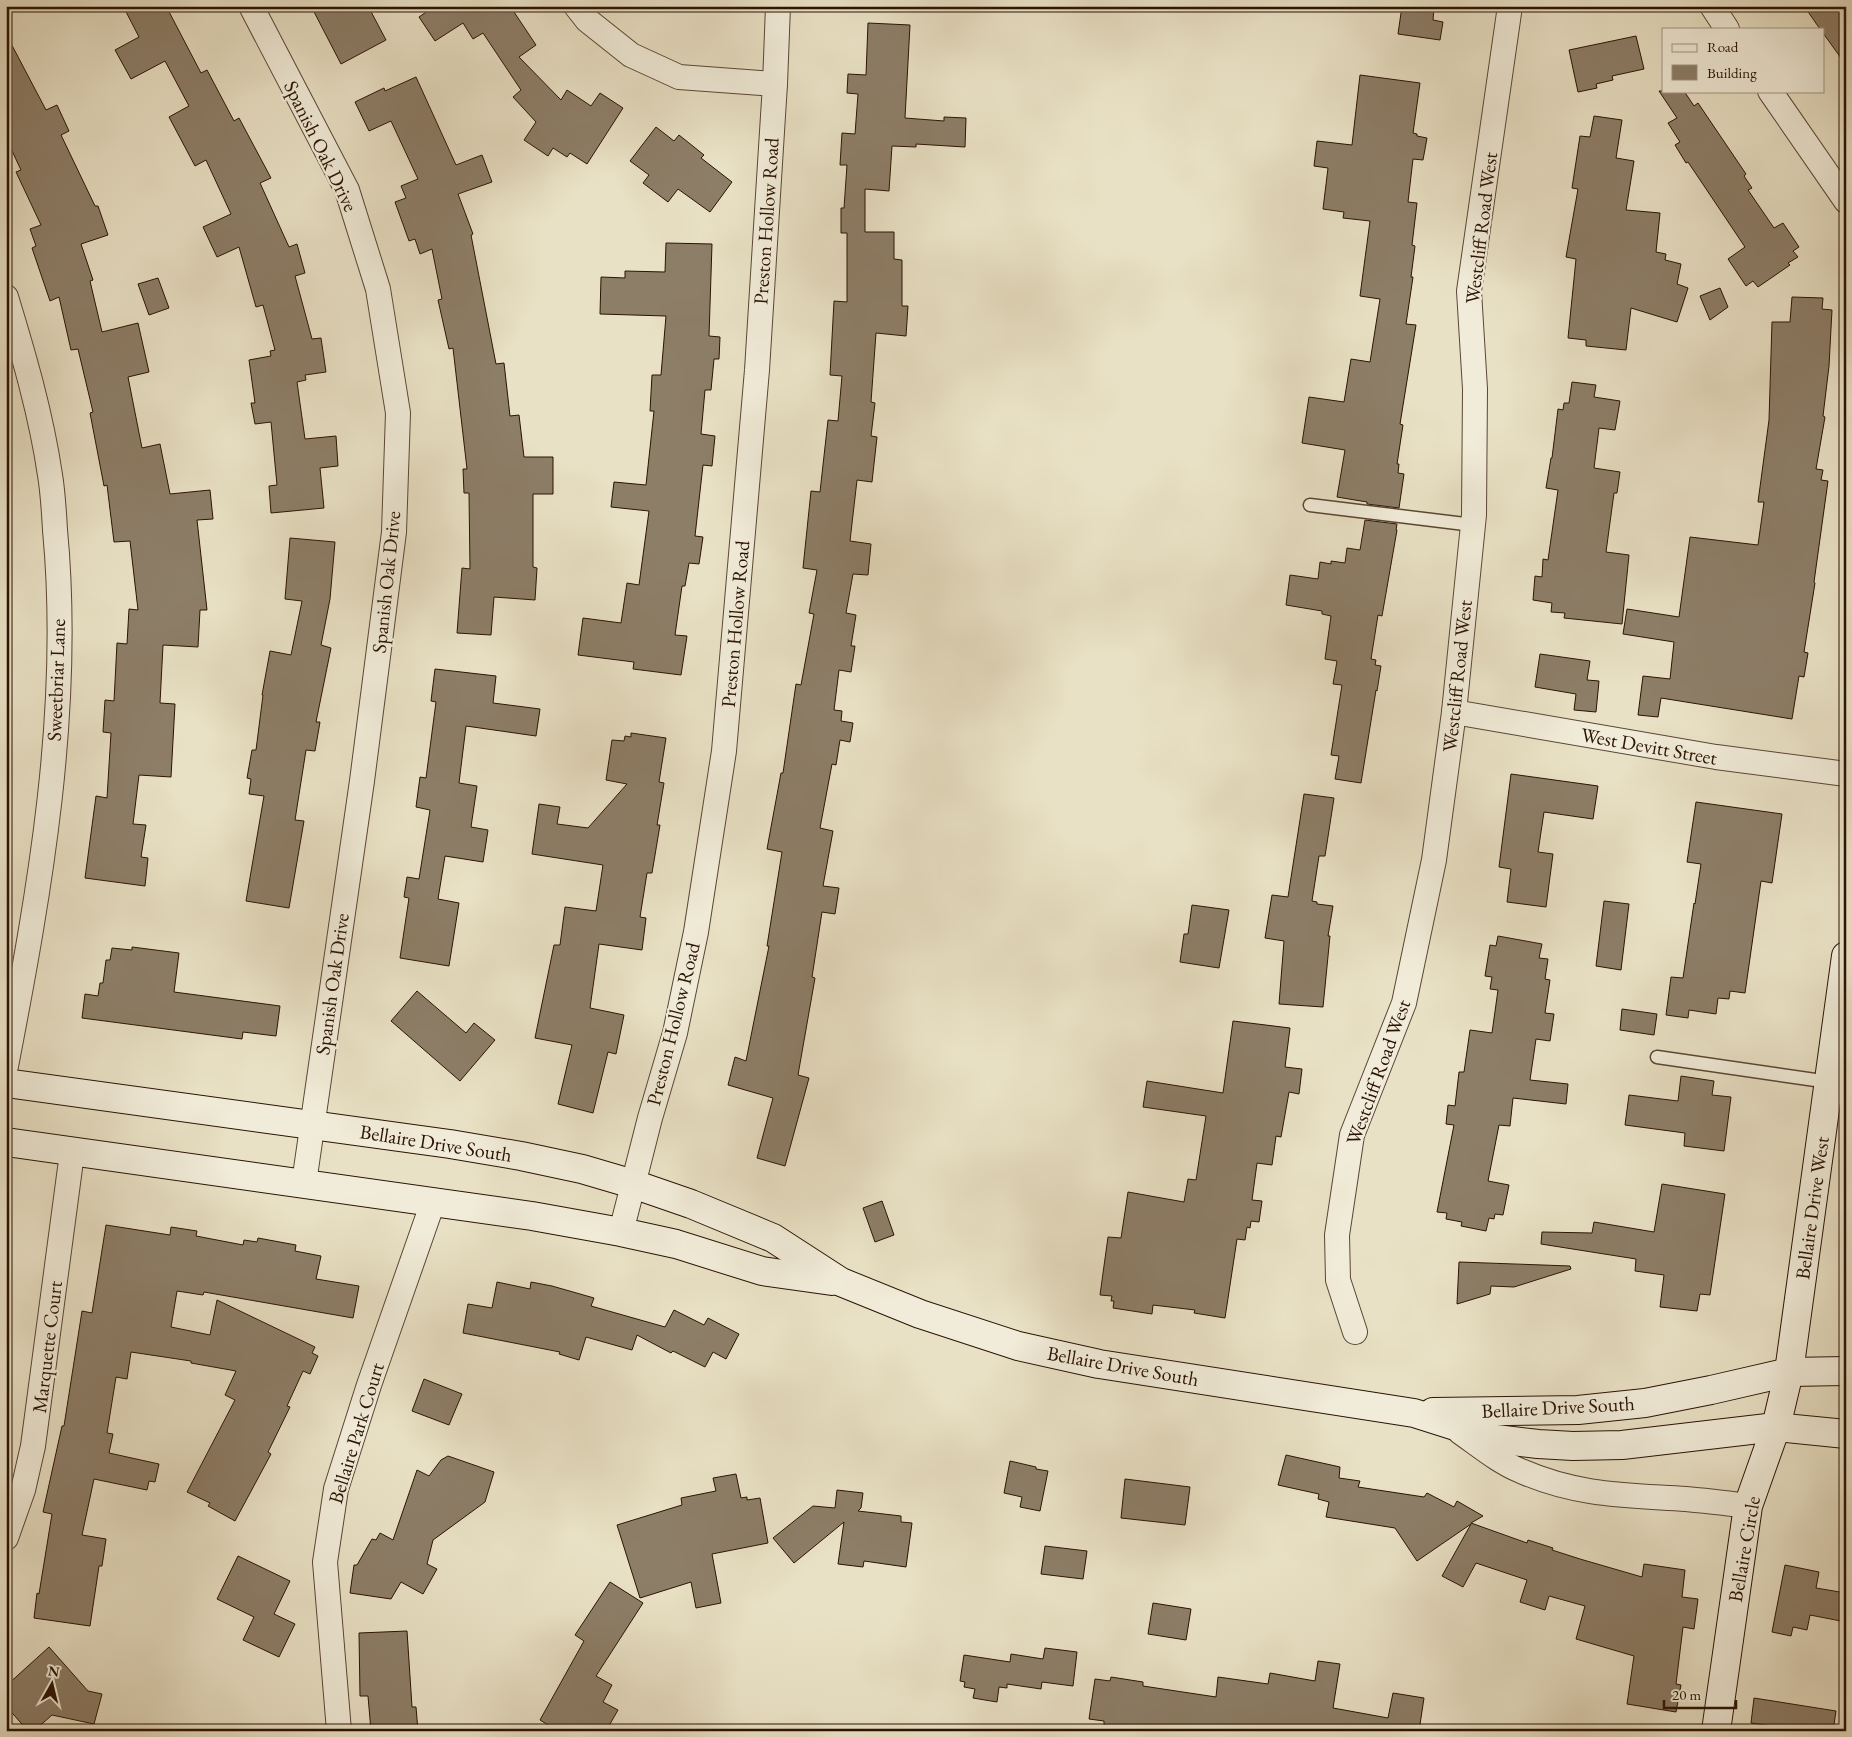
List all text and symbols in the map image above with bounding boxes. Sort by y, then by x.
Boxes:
legend [1662,28,1824,92]
text: Road [1707,37,1739,56]
text: Building [1707,63,1757,82]
street label: Spanish Oak Drive [278,76,364,216]
street label: Preston Hollow Road [747,136,785,305]
street label: Westcliff Road West [1459,150,1503,305]
street label: Spanish Oak Drive [366,509,406,654]
street label: Preston Hollow Road [715,539,755,708]
street label: Westcliff Road West [1436,598,1478,753]
street label: Sweetbriar Lane [41,618,71,742]
street label: West Devitt Street [1579,721,1720,771]
street label: Spanish Oak Drive [309,911,355,1057]
street label: Preston Hollow Road [640,939,706,1108]
street label: Westcliff Road West [1340,995,1417,1148]
street label: Bellaire Drive South [358,1118,514,1168]
street label: Bellaire Drive West [1789,1134,1835,1281]
street label: Marquette Court [26,1279,68,1415]
street label: Bellaire Drive South [1045,1340,1201,1392]
street label: Bellaire Park Court [322,1359,390,1507]
street label: Bellaire Drive South [1481,1390,1635,1424]
street label: Bellaire Circle [1722,1494,1766,1604]
north arrow [28,1660,78,1710]
text: N [47,1661,61,1681]
scale bar [1664,1677,1737,1709]
text: 20 m [1672,1685,1701,1704]

